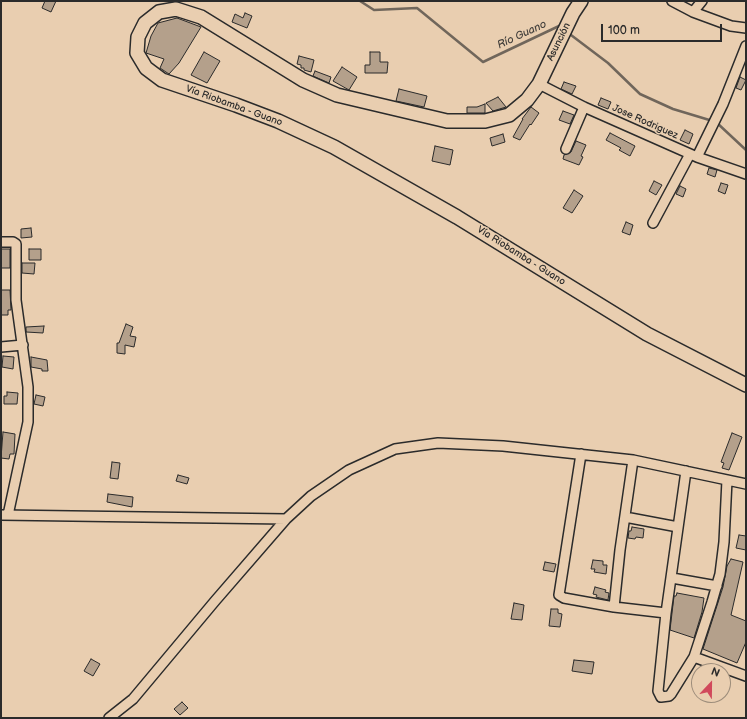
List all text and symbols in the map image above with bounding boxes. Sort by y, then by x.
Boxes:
scale bar [603,16,724,42]
water label: Río Guano [495,18,549,52]
street label: Asunción [545,21,573,63]
text: 100 m [608,23,640,38]
street label: Vía Riobamba - Guano [184,83,284,129]
street label: Jose Rodriguez [610,102,680,142]
street label: Vía Riobamba - Guano [475,224,567,288]
north arrow [691,663,731,703]
text: N [709,665,722,680]

